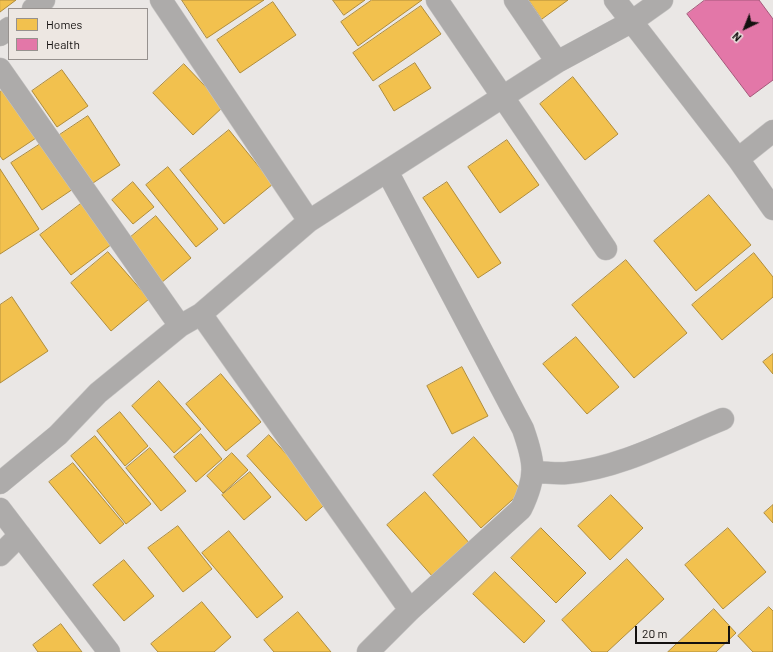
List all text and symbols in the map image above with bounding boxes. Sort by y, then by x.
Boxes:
legend [8,8,148,60]
north arrow [725,8,765,48]
text: Homes [46,17,82,31]
text: N [729,30,744,44]
text: Health [46,37,80,51]
scale bar [637,618,732,644]
text: 20 m [642,626,668,640]

